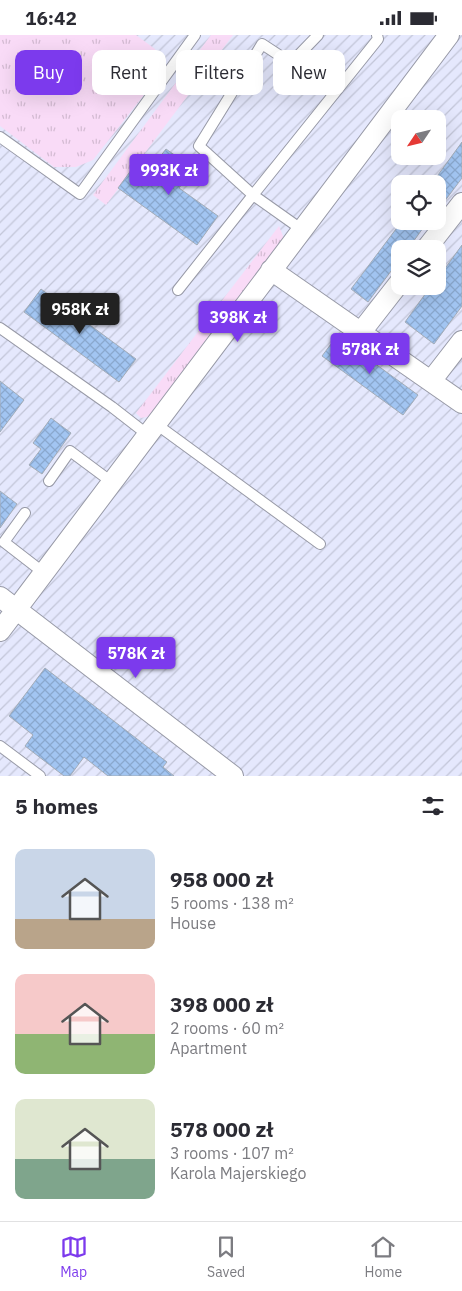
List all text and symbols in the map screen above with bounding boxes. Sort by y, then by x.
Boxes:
text: 16:42 [25,6,77,30]
chip: Buy [15,50,82,95]
chip: Rent [92,50,166,95]
chip: Filters [176,50,263,95]
chip: New [273,50,345,95]
north arrow [391,110,446,165]
map controls [391,110,446,295]
pin: 993K zł [123,154,215,196]
text: 993K zł [140,160,198,180]
button: locate [391,175,446,230]
button: layers [391,240,446,295]
pin: 958K zł [34,293,126,335]
text: 958K zł [51,299,109,319]
pin: 398K zł [192,301,284,343]
text: 398K zł [209,307,267,327]
pin: 578K zł [324,333,416,375]
text: 578K zł [341,339,399,359]
pin: 578K zł [90,637,182,679]
text: 578K zł [107,643,165,663]
text: 5 homes [15,792,98,820]
icon: filters [419,792,447,820]
text: 958 000 zł [170,865,273,893]
icon: home [55,869,115,929]
text: 5 rooms · 138 m² [170,893,294,913]
text: House [170,913,216,933]
text: 398 000 zł [170,990,273,1018]
icon: home [55,994,115,1054]
text: 2 rooms · 60 m² [170,1018,284,1038]
text: Apartment [170,1038,247,1058]
text: 578 000 zł [170,1115,273,1143]
icon: home [55,1119,115,1179]
text: 3 rooms · 107 m² [170,1143,294,1163]
text: Karola Majerskiego [170,1163,306,1183]
tab: Map [60,1233,88,1281]
tab: Saved [207,1233,245,1281]
tab: Home [365,1233,402,1281]

